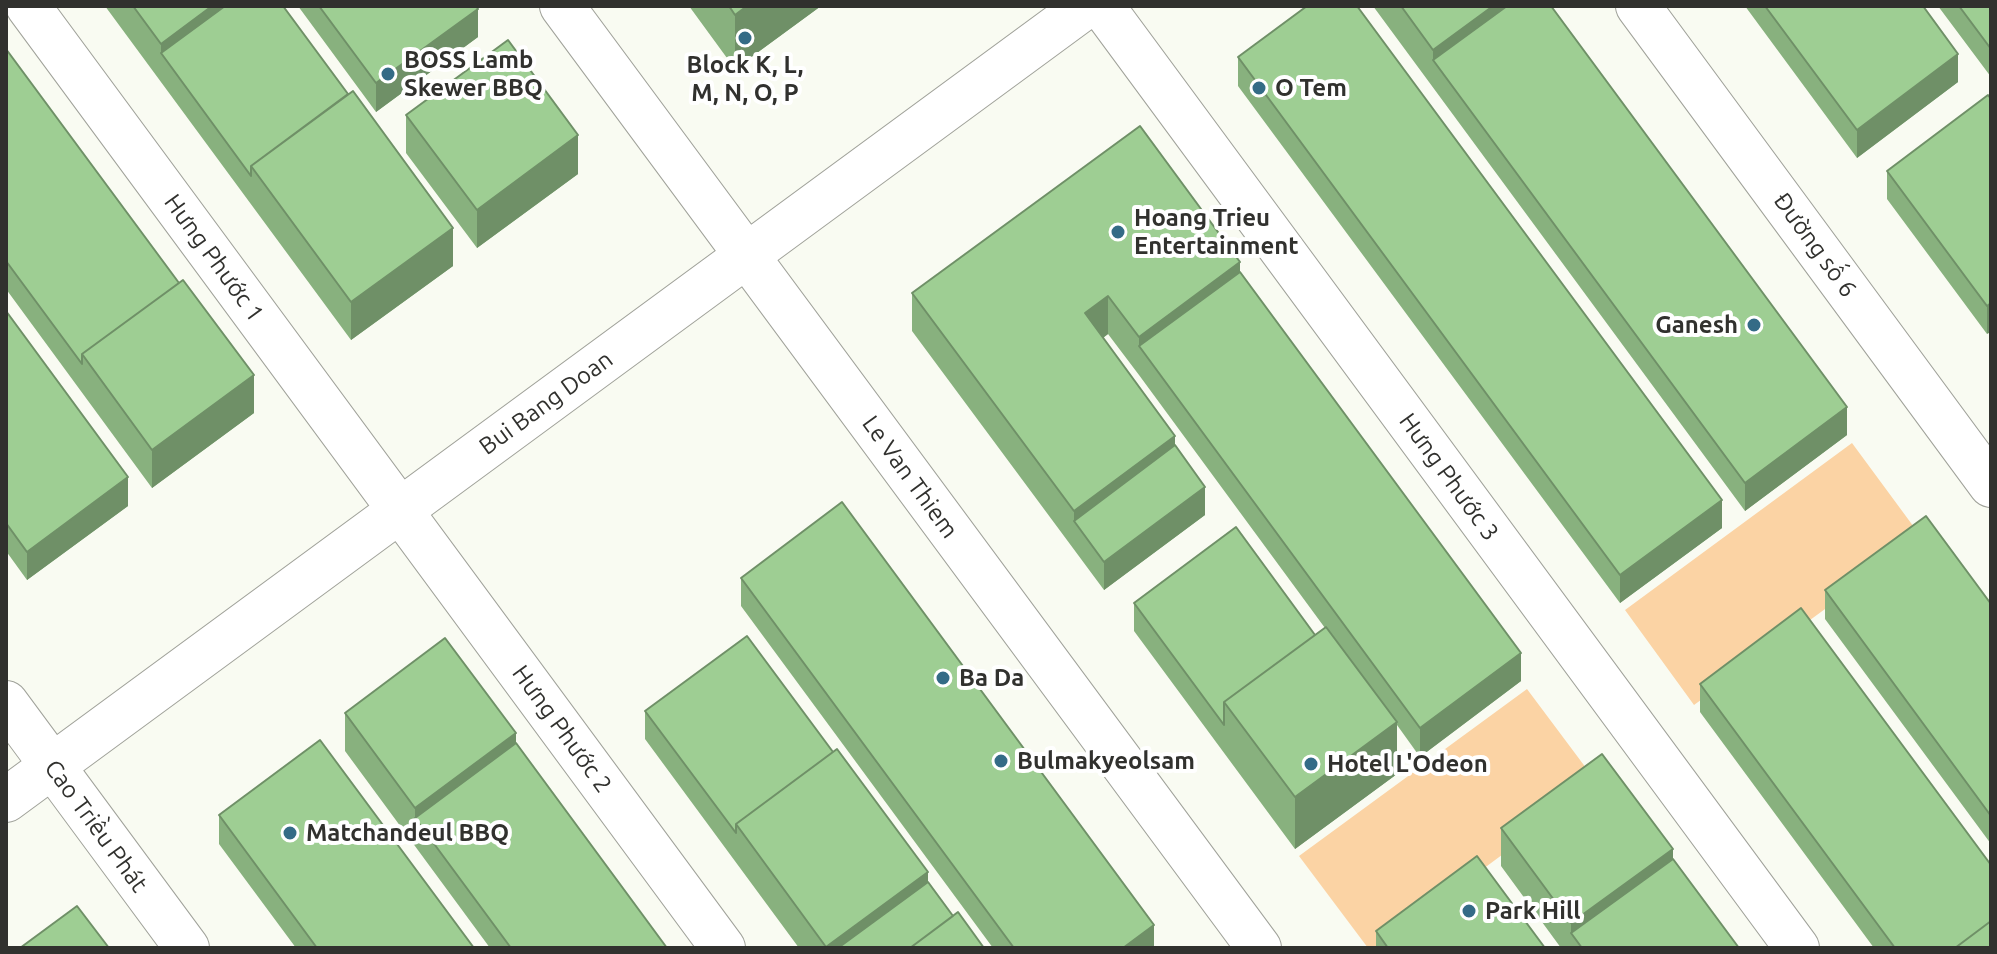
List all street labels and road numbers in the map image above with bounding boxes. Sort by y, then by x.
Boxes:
street label: Đường số 6 [1767,187,1863,303]
street label: Hưng Phước 1 [158,189,270,327]
street label: Bui Bang Doan [474,345,618,461]
street label: Hưng Phước 3 [1393,408,1505,546]
street label: Le Van Thiem [856,410,964,544]
street label: Hưng Phước 2 [506,660,618,798]
street label: Cao Triều Phát [38,754,154,898]

